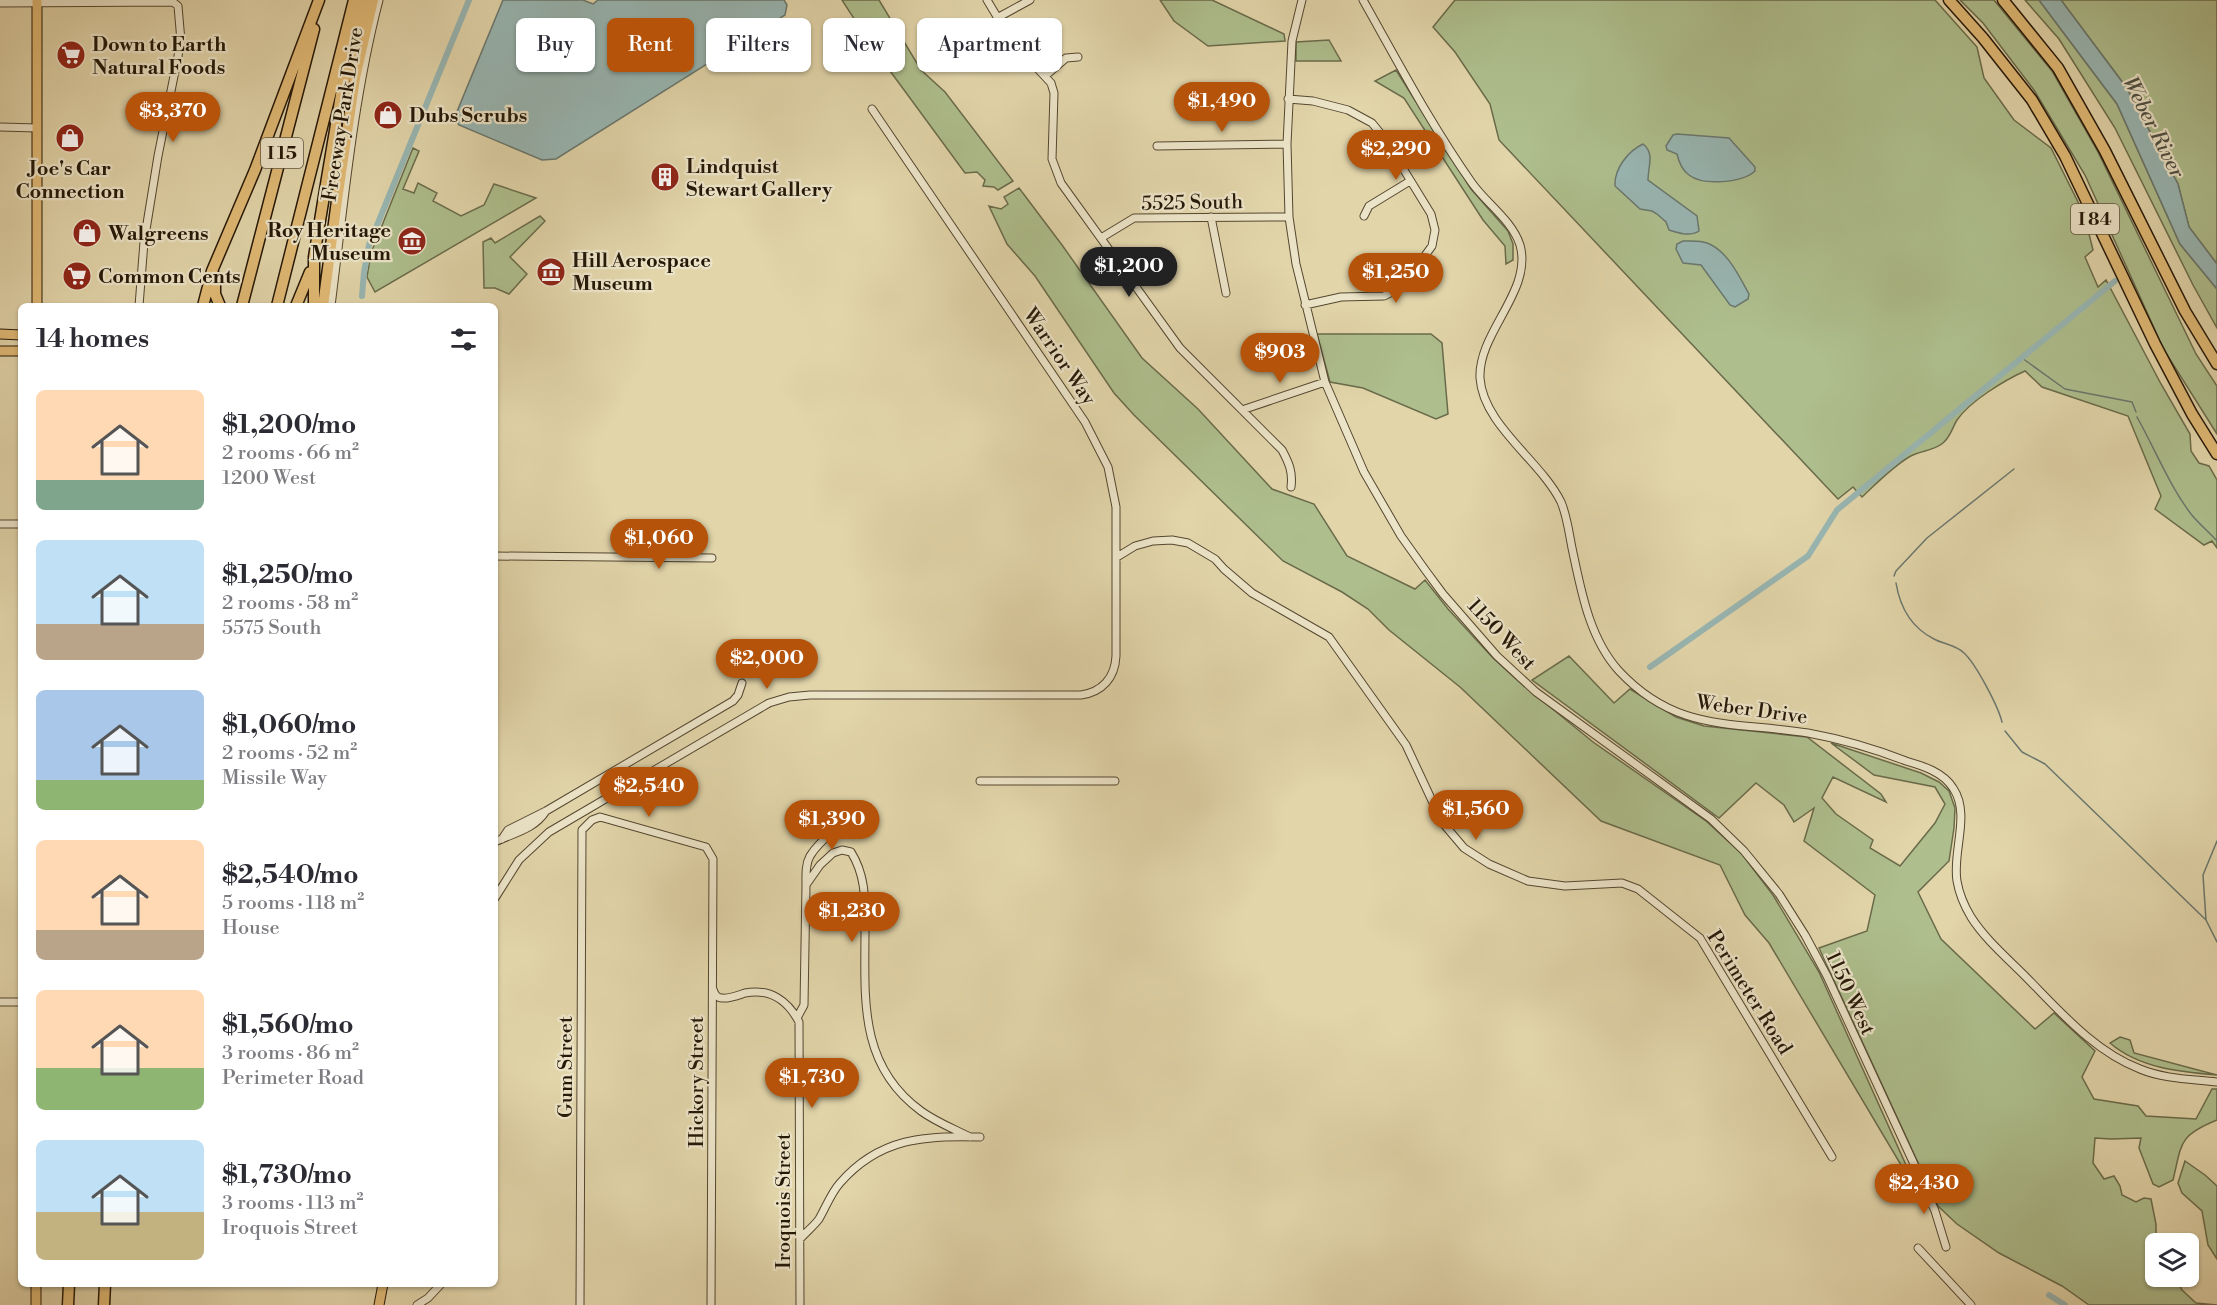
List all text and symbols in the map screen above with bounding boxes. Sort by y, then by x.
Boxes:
chip: Buy [516,18,595,72]
chip: Rent [607,18,694,72]
chip: Filters [706,18,811,72]
chip: New [823,18,905,72]
chip: Apartment [917,18,1062,72]
street label: Freeway Park Drive [317,25,370,203]
place label: Down to Earth Natural Foods [92,33,227,81]
supermarket icon: Down to Earth Natural Foods [55,39,87,71]
water label: Weber River [2116,72,2190,184]
pin: $1,490 [1173,82,1271,133]
text: $1,490 [1188,89,1256,114]
pin: $3,370 [124,92,222,143]
text: $3,370 [139,99,207,124]
shop icon: Dubs Scrubs [372,99,404,131]
place label: Dubs Scrubs [409,104,527,129]
shop icon: Joe's Car Connection [54,122,86,154]
pin: $2,290 [1347,130,1445,181]
text: $2,290 [1361,137,1431,162]
road number: I 15 [261,138,303,168]
place label: Lindquist Stewart Gallery [686,155,833,203]
place label: Joe's Car Connection [15,157,125,205]
building icon: Lindquist Stewart Gallery [649,161,681,193]
street label: 5525 South [1141,190,1243,217]
road number: I 84 [2071,204,2119,234]
shop icon: Walgreens [71,217,103,249]
place label: Roy Heritage Museum [267,219,391,267]
place label: Walgreens [107,222,209,247]
museum icon: Roy Heritage Museum [396,225,428,257]
pin: $1,200 [1080,247,1178,298]
place label: Hill Aerospace Museum [572,249,711,297]
pin: $1,250 [1347,253,1445,304]
text: $1,200 [1094,254,1164,279]
museum icon: Hill Aerospace Museum [535,256,567,288]
supermarket icon: Common Cents [61,260,93,292]
text: $1,250 [1362,260,1430,285]
place label: Common Cents [98,265,241,290]
street label: Warrior Way [1016,303,1101,411]
text: 14 homes [36,323,149,355]
icon: filters [447,323,480,356]
pin: $903 [1244,333,1316,384]
text: $903 [1254,340,1306,365]
text: $1,200/mo [222,409,356,441]
icon: home [84,414,156,486]
text: 2 rooms · 66 m² [222,441,359,466]
text: 1200 West [222,466,316,491]
pin: $1,060 [610,519,708,570]
text: $1,060 [624,526,694,551]
text: $1,250/mo [222,559,353,591]
icon: home [84,564,156,636]
text: 2 rooms · 58 m² [222,591,358,616]
street label: 1150 West [1461,594,1540,676]
text: 5575 South [222,616,322,641]
pin: $2,000 [718,639,816,690]
text: $2,000 [730,646,804,671]
street label: Weber Drive [1694,690,1809,731]
text: $1,060/mo [222,709,356,741]
icon: home [84,714,156,786]
text: 2 rooms · 52 m² [222,741,357,766]
text: Missile Way [222,766,327,791]
pin: $2,540 [600,767,698,818]
text: $2,540 [613,774,685,799]
pin: $1,560 [1427,790,1525,841]
text: $1,560 [1442,797,1510,822]
pin: $1,390 [783,800,881,851]
text: $1,390 [798,807,866,832]
text: $2,540/mo [222,859,358,891]
icon: home [84,864,156,936]
text: 5 rooms · 118 m² [222,891,364,916]
pin: $1,230 [803,892,901,943]
text: $1,230 [819,899,885,924]
text: House [222,916,280,941]
street label: Perimeter Road [1701,926,1797,1060]
street label: 1150 West [1819,948,1880,1039]
text: $1,560/mo [222,1009,354,1041]
icon: home [84,1014,156,1086]
street label: Gum Street [554,1016,579,1118]
street label: Hickory Street [685,1016,710,1148]
text: 3 rooms · 86 m² [222,1041,359,1066]
pin: $1,730 [763,1058,861,1109]
text: $1,730 [779,1065,845,1090]
text: Perimeter Road [222,1066,364,1091]
street label: Iroquois Street [772,1133,797,1269]
text: $1,730/mo [222,1159,352,1191]
icon: home [84,1164,156,1236]
pin: $2,430 [1875,1164,1973,1215]
text: $2,430 [1889,1171,1959,1196]
text: 3 rooms · 113 m² [222,1191,363,1216]
text: Iroquois Street [222,1216,358,1241]
map controls [2145,1233,2199,1287]
button: layers [2145,1233,2199,1287]

